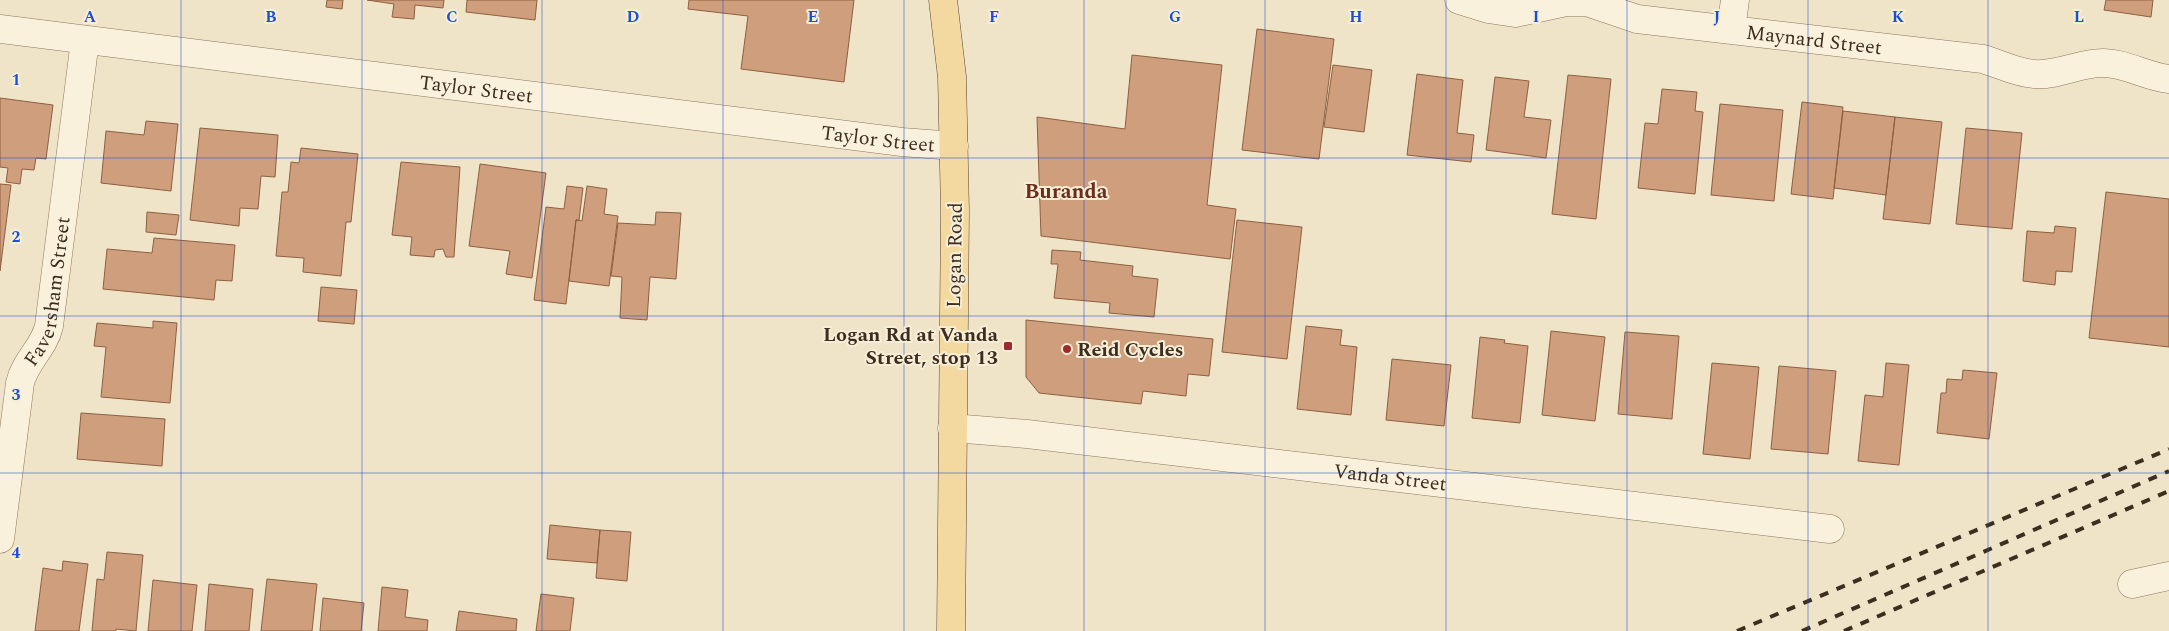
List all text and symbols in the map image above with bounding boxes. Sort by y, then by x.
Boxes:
text: A [84,5,97,29]
text: B [265,5,277,29]
text: C [446,5,458,29]
text: D [627,5,640,29]
text: E [808,5,818,29]
text: F [989,5,999,29]
text: G [1169,5,1181,29]
text: H [1349,5,1363,29]
text: I [1533,5,1539,29]
text: J [1714,5,1721,29]
text: K [1892,5,1905,29]
text: L [2074,5,2084,29]
street label: Maynard Street [1745,18,1884,63]
text: 1 [12,68,20,92]
street label: Taylor Street [418,68,535,112]
street label: Taylor Street [820,118,936,160]
district label: Buranda [1024,176,1108,208]
street label: Logan Road [939,202,971,308]
street label: Faversham Street [17,215,79,373]
text: 2 [12,225,21,249]
place label: Logan Rd at Vanda Street, stop 13 [823,320,999,373]
place label: Reid Cycles [1077,335,1183,365]
marker: Logan Rd at Vanda Street, stop 13 [1002,340,1014,352]
marker: Reid Cycles [1061,343,1073,355]
text: 3 [12,383,21,407]
street label: Vanda Street [1332,456,1448,500]
text: 4 [12,541,21,565]

